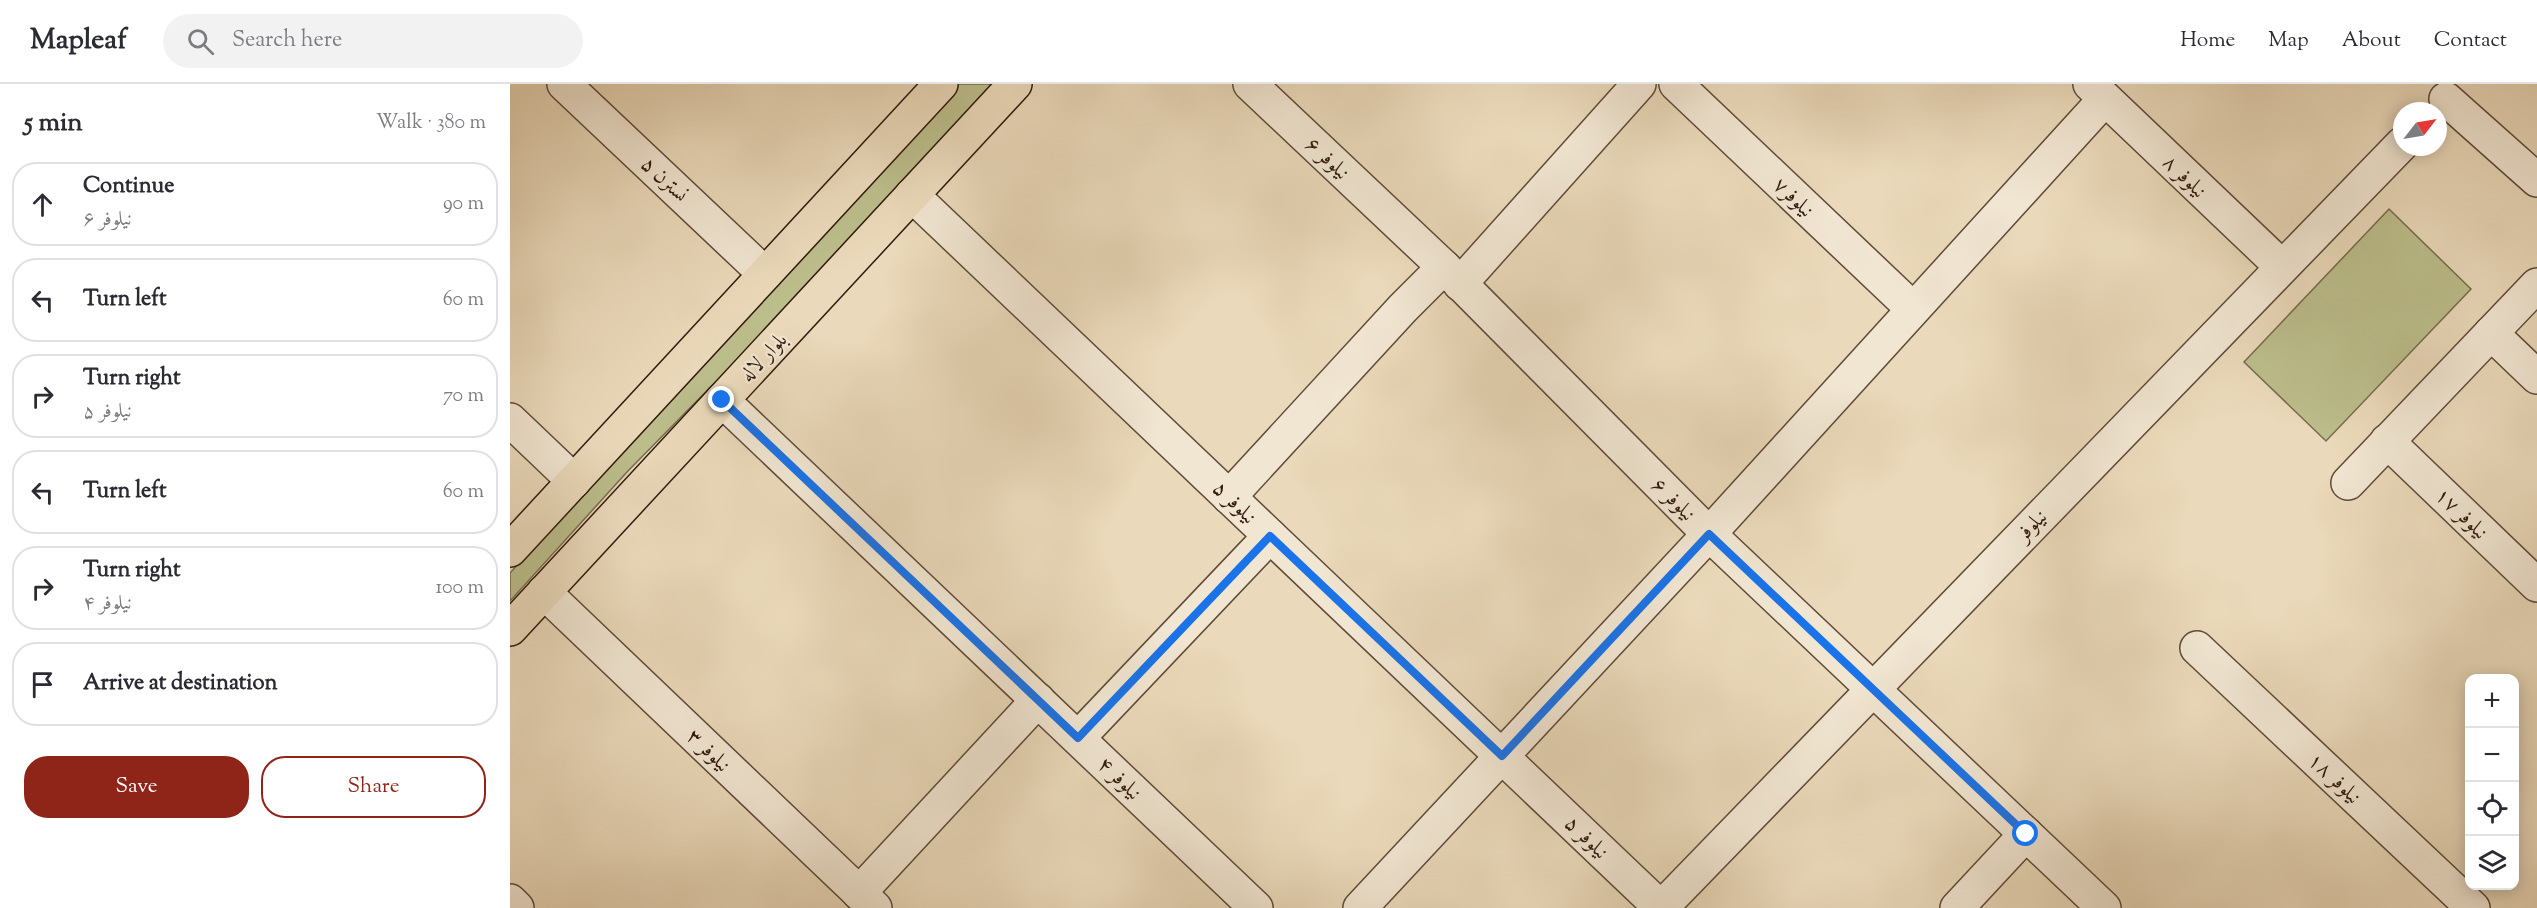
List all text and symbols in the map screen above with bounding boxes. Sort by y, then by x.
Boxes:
search box [163,14,583,68]
text: Mapleaf [30,21,127,61]
icon: search [184,25,217,58]
text: Search here [232,25,342,57]
text: Home [2180,26,2235,56]
text: Map [2268,26,2309,56]
text: About [2342,26,2401,56]
text: Contact [2434,26,2507,56]
north arrow [2393,102,2447,156]
text: 5 min [24,105,83,142]
text: Walk · 380 m [376,109,486,138]
street label: نیلوفر ۶ [1298,131,1356,188]
street label: نیلوفر ۸ [2155,149,2213,206]
street label: نسترن ۵ [633,151,694,210]
text: Continue [83,171,174,203]
street label: نیلوفر۷ [1765,171,1820,226]
icon: ahead [26,188,59,221]
text: 90 m [443,190,484,219]
text: نیلوفر ۶ [83,206,132,235]
icon: left [26,284,59,317]
text: Turn left [83,284,166,316]
text: 60 m [443,286,484,315]
street label: بلوار لاله [734,327,795,390]
text: Turn right [83,363,180,395]
icon: right [26,380,59,413]
text: 70 m [443,382,484,411]
route end [708,386,734,412]
text: نیلوفر ۵ [83,398,132,427]
street label: نیلوفر ۶ [1644,472,1701,529]
street label: نیلوفر ۵ [1205,475,1263,532]
icon: left [26,476,59,509]
text: Turn left [83,476,166,508]
text: 60 m [443,478,484,507]
street label: نیلوفر ۱۷ [2427,482,2494,547]
street label: نیلوفر [2008,503,2055,551]
text: Turn right [83,555,180,587]
icon: right [26,572,59,605]
text: 100 m [435,574,484,603]
text: نیلوفر ۴ [83,590,132,619]
icon: arrive [26,668,59,701]
text: Arrive at destination [83,668,278,700]
map controls [2465,674,2519,890]
button: + [2465,674,2519,728]
street label: نیلوفر ۳ [679,723,737,780]
button: − [2465,728,2519,782]
street label: نیلوفر ۱۸ [2300,747,2367,812]
street label: نیلوفر ۴ [1090,751,1148,808]
button: Save [24,756,249,818]
button: Share [261,756,486,818]
button: locate [2465,782,2519,836]
street label: نیلوفر ۵ [1557,810,1615,867]
route start [2012,820,2038,846]
button: layers [2465,836,2519,890]

